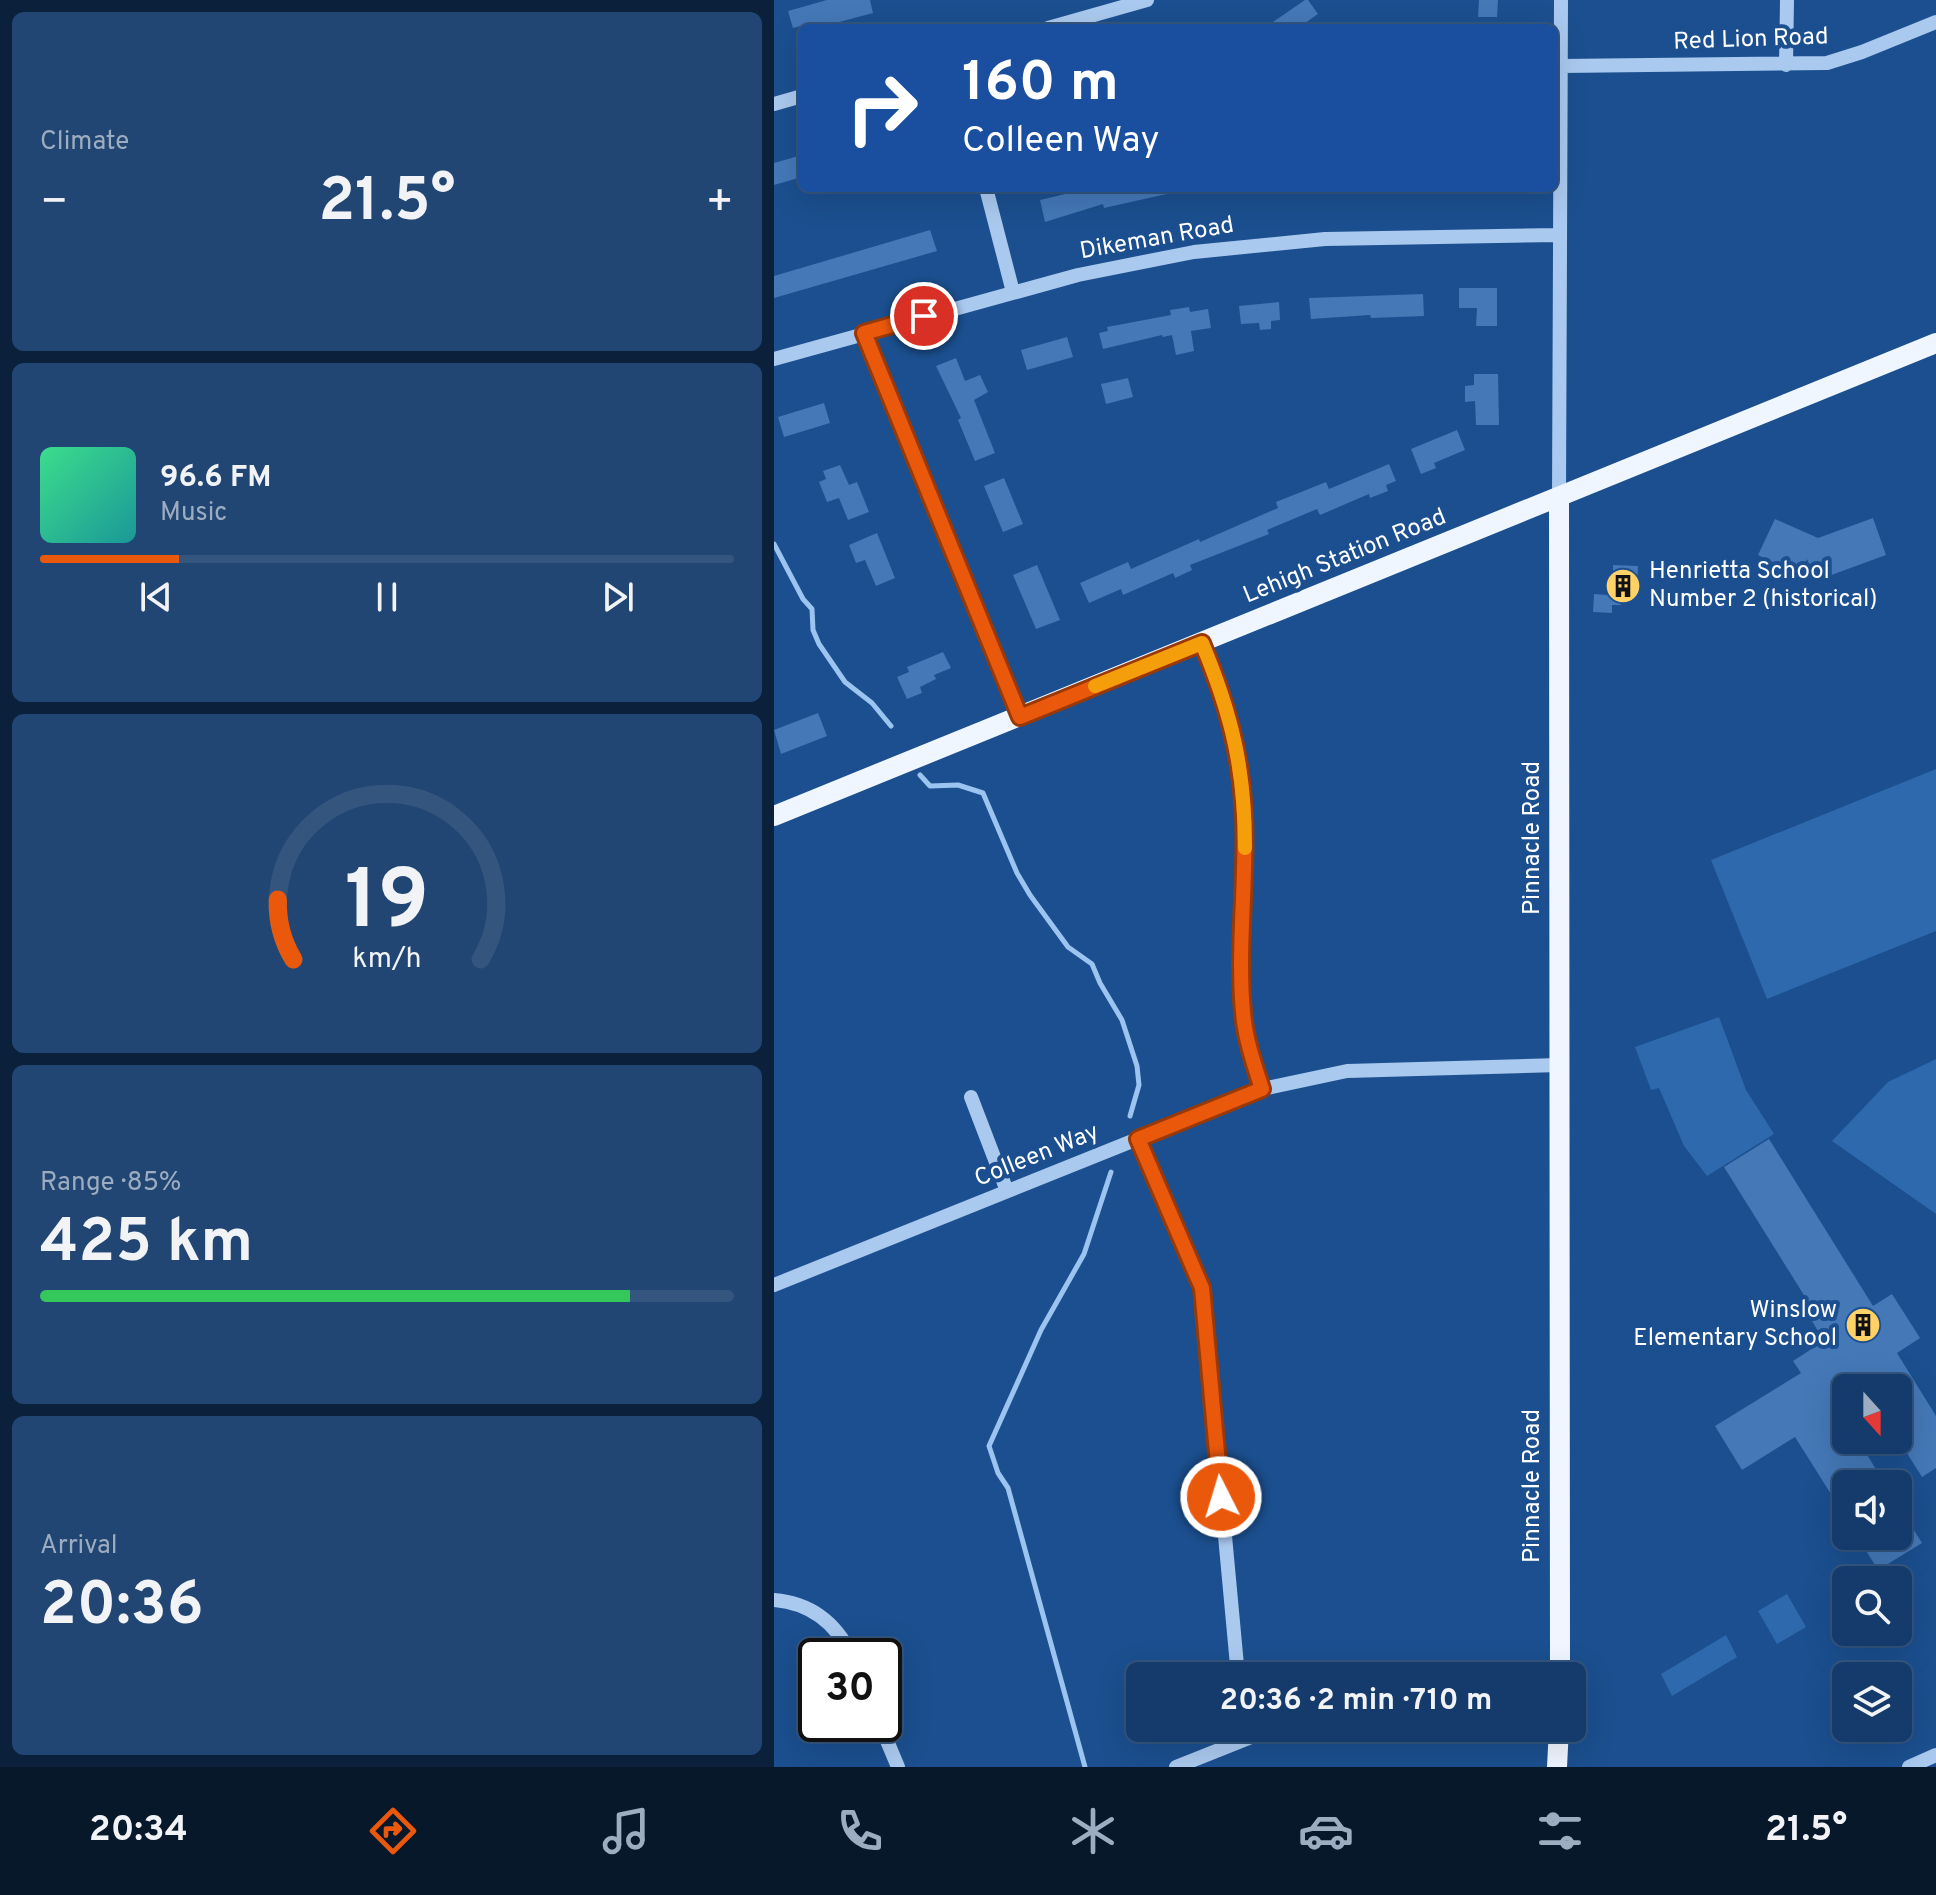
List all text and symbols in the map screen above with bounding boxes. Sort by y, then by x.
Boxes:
street label: Red Lion Road [1673,22,1829,58]
text: 160 m [962,50,1119,120]
icon: right [830,56,934,160]
text: Colleen Way [962,119,1159,165]
text: Climate [40,126,129,159]
text: 21.5° [318,166,456,242]
text: − [40,176,68,232]
text: + [706,176,734,232]
street label: Dikeman Road [1078,211,1236,267]
pin [890,282,958,350]
icon: arrive [902,294,946,338]
text: 96.6 FM [160,460,272,497]
text: Music [160,497,227,530]
street label: Lehigh Station Road [1239,503,1451,611]
place label: Henrietta School Number 2 (historical) [1649,557,1878,615]
building icon: Henrietta School Number 2 (historical) [1604,567,1642,605]
icon: previous [134,575,178,619]
icon: pause [365,575,409,619]
icon: next [596,575,640,619]
street label: Pinnacle Road [1518,761,1548,915]
text: 19 [345,852,429,957]
text: km/h [352,942,422,978]
street label: Colleen Way [970,1117,1104,1195]
text: Range · 85% [40,1167,181,1200]
text: 425 km [40,1207,253,1283]
place label: Winslow Elementary School [1633,1296,1837,1354]
building icon: Winslow Elementary School [1844,1306,1882,1344]
north arrow [1832,1374,1912,1454]
map controls [1832,1374,1912,1742]
street label: Pinnacle Road [1518,1409,1548,1563]
position arrow [1179,1455,1263,1539]
button: sound [1832,1470,1912,1550]
text: Arrival [40,1530,118,1563]
button: search [1832,1566,1912,1646]
text: 20:36 [40,1570,204,1646]
speed limit sign: 30 [798,1638,902,1742]
button: layers [1832,1662,1912,1742]
text: 20:36 · 2 min · 710 m [1220,1683,1492,1720]
icon: directions [365,1803,421,1859]
icon: music [598,1803,654,1859]
icon: phone [832,1803,888,1859]
icon: climate [1065,1803,1121,1859]
icon: car [1298,1803,1354,1859]
icon: filters [1532,1803,1588,1859]
text: 20:34 [89,1808,188,1854]
text: 21.5° [1765,1808,1847,1854]

